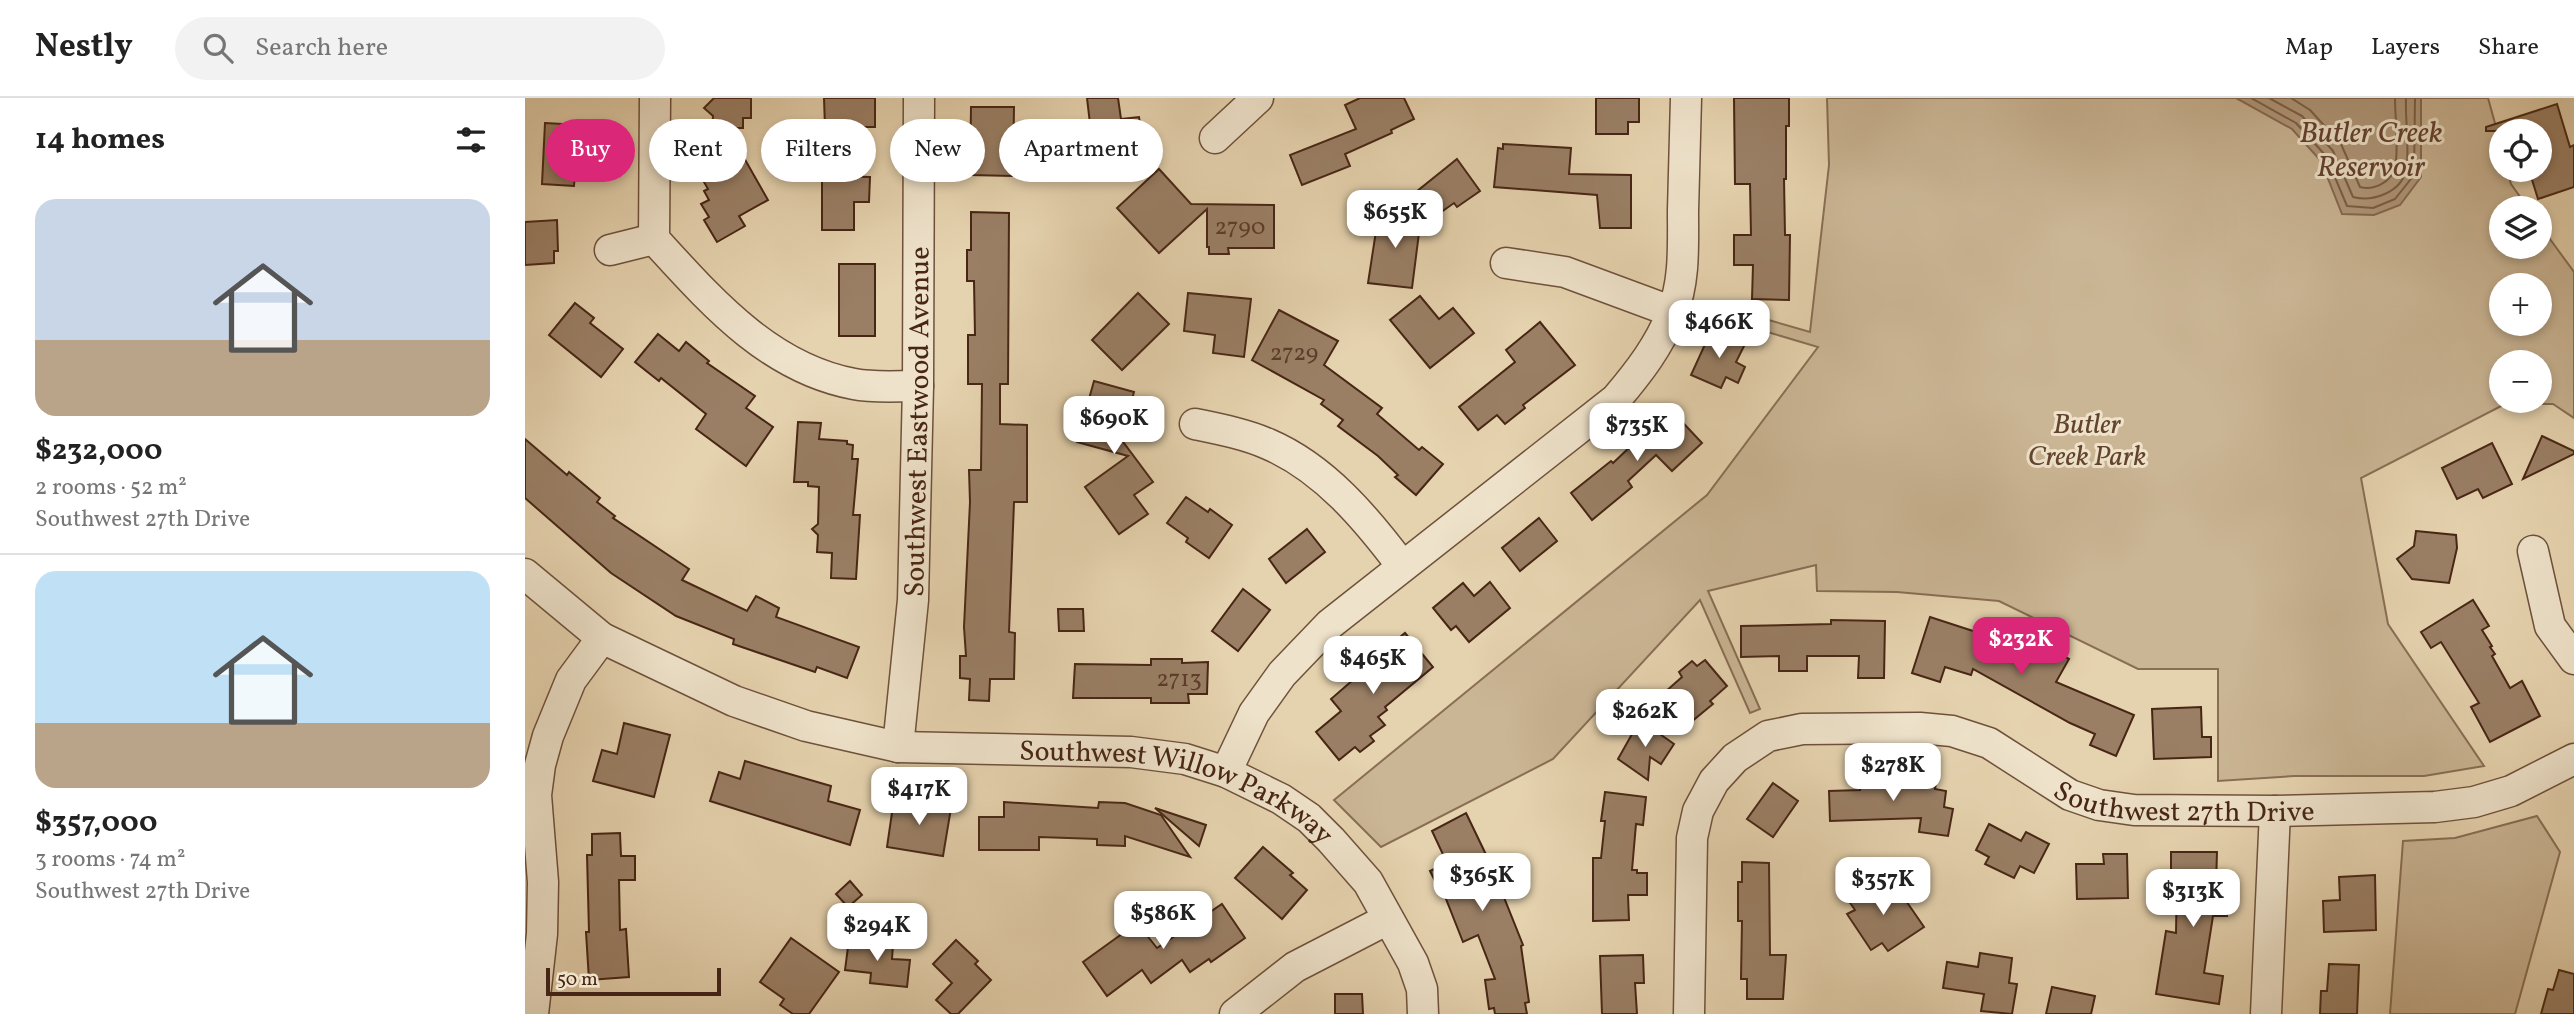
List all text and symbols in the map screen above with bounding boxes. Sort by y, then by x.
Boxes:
search box [175,17,665,80]
text: Nestly [35,25,133,71]
icon: search [199,29,237,67]
text: Search here [255,30,388,66]
text: Map [2285,31,2333,65]
text: Layers [2371,31,2440,65]
text: Share [2478,31,2539,65]
water label: Butler Creek Reservoir [2299,113,2443,189]
text: 14 homes [35,119,165,161]
chip: Buy [546,119,635,182]
chip: Rent [649,119,747,182]
chip: Filters [761,119,876,182]
chip: New [890,119,985,182]
chip: Apartment [999,119,1163,182]
map controls [2489,119,2552,413]
button: locate [2489,119,2552,182]
icon: filters [452,121,490,159]
pin: $655K [1346,190,1444,250]
button: layers [2489,196,2552,259]
text: $655K [1363,197,1427,229]
house number: 2790 [1214,211,1266,245]
icon: home [200,245,326,371]
street label: Southwest Eastwood Avenue [896,246,940,598]
button: + [2489,273,2552,336]
pin: $466K [1670,300,1768,360]
text: $466K [1685,307,1753,339]
house number: 2729 [1270,337,1318,371]
button: − [2489,350,2552,413]
pin: $690K [1065,396,1163,456]
text: $690K [1079,403,1149,435]
pin: $735K [1588,404,1686,463]
park label: Butler Creek Park [2028,406,2146,477]
text: $735K [1606,410,1668,442]
text: $232,000 [35,430,163,472]
text: 2 rooms · 52 m² [35,472,187,504]
text: Southwest 27th Drive [35,504,250,536]
icon: home [200,617,326,743]
pin: $232K [1972,618,2070,677]
text: $232K [1989,624,2053,656]
pin: $465K [1324,636,1422,696]
text: $465K [1339,643,1407,675]
house number: 2713 [1156,663,1202,697]
pin: $262K [1596,690,1694,749]
text: $262K [1612,696,1678,728]
street label: Southwest Willow Parkway [1019,733,1342,854]
pin: $278K [1844,744,1942,803]
text: $278K [1861,750,1925,782]
pin: $417K [870,768,968,827]
street label: Southwest 27th Drive [2045,772,2315,833]
text: $417K [887,774,951,806]
text: $357,000 [35,802,158,844]
text: 3 rooms · 74 m² [35,844,185,876]
pin: $365K [1433,854,1531,913]
pin: $357K [1834,858,1932,917]
text: $365K [1450,860,1514,892]
text: $357K [1851,864,1915,896]
pin: $313K [2144,870,2242,929]
text: Southwest 27th Drive [35,876,250,908]
text: $313K [2162,876,2224,908]
pin: $586K [1114,892,1212,951]
text: $586K [1130,898,1196,930]
pin: $294K [828,904,926,963]
text: $294K [843,910,911,942]
scale bar [546,965,721,997]
text: 50 m [557,967,598,993]

